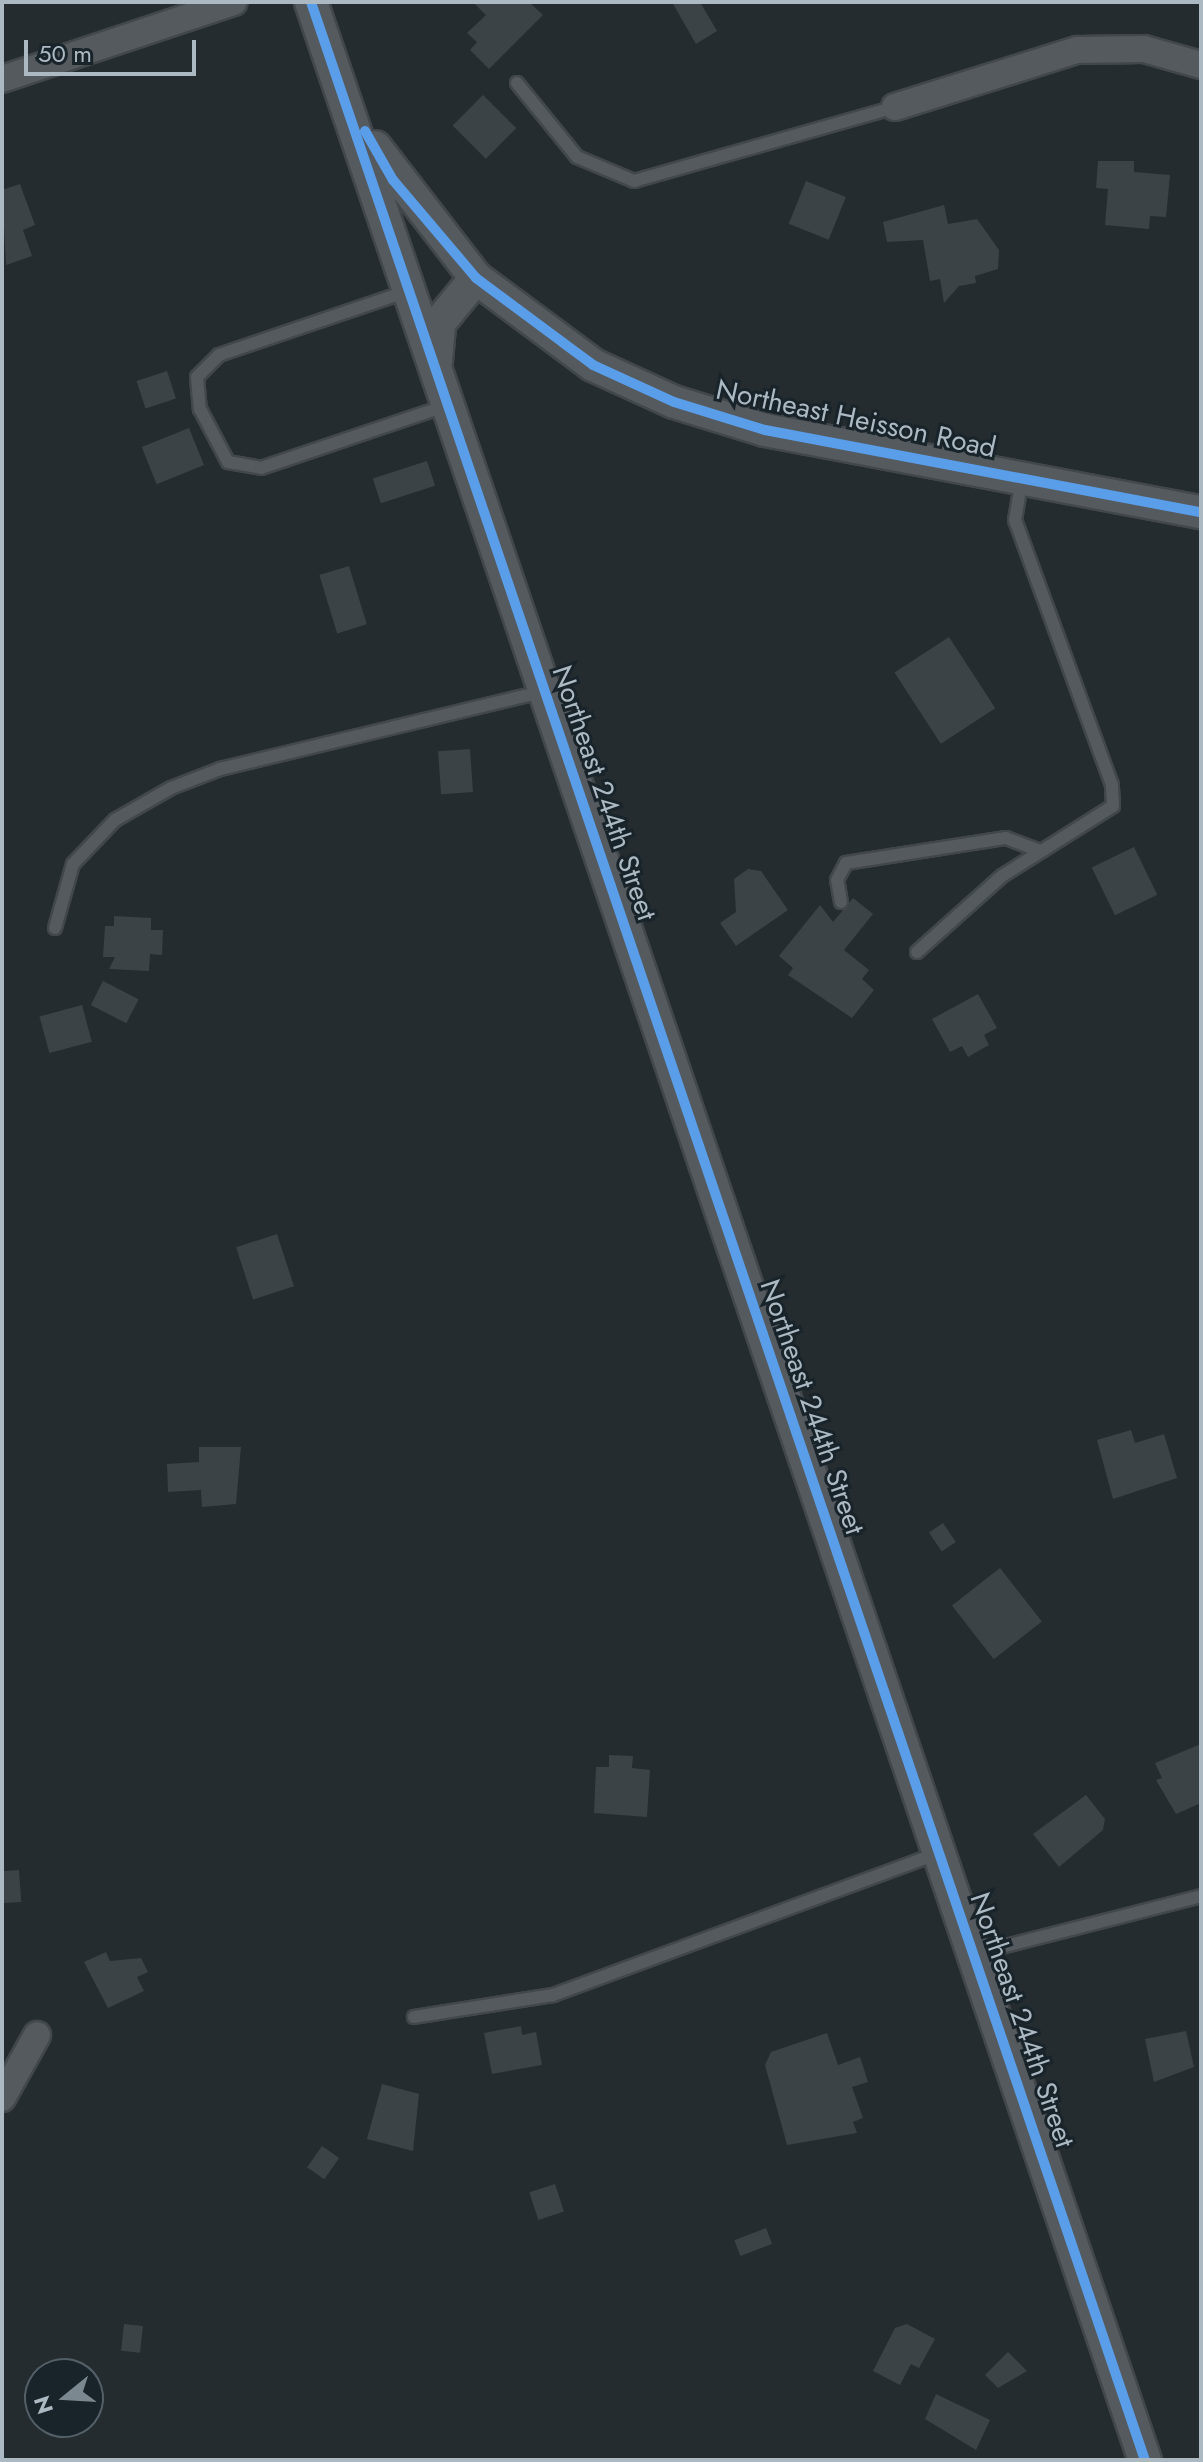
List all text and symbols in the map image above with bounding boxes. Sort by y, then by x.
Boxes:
scale bar [28,24,200,74]
text: 50 m [38,36,92,71]
street label: Northeast Heisson Road [713,373,999,465]
street label: Northeast 244th Street [545,661,663,925]
street label: Northeast 244th Street [753,1275,871,1539]
street label: Northeast 244th Street [963,1888,1081,2152]
north arrow [24,2358,104,2438]
text: N [25,2392,61,2418]

